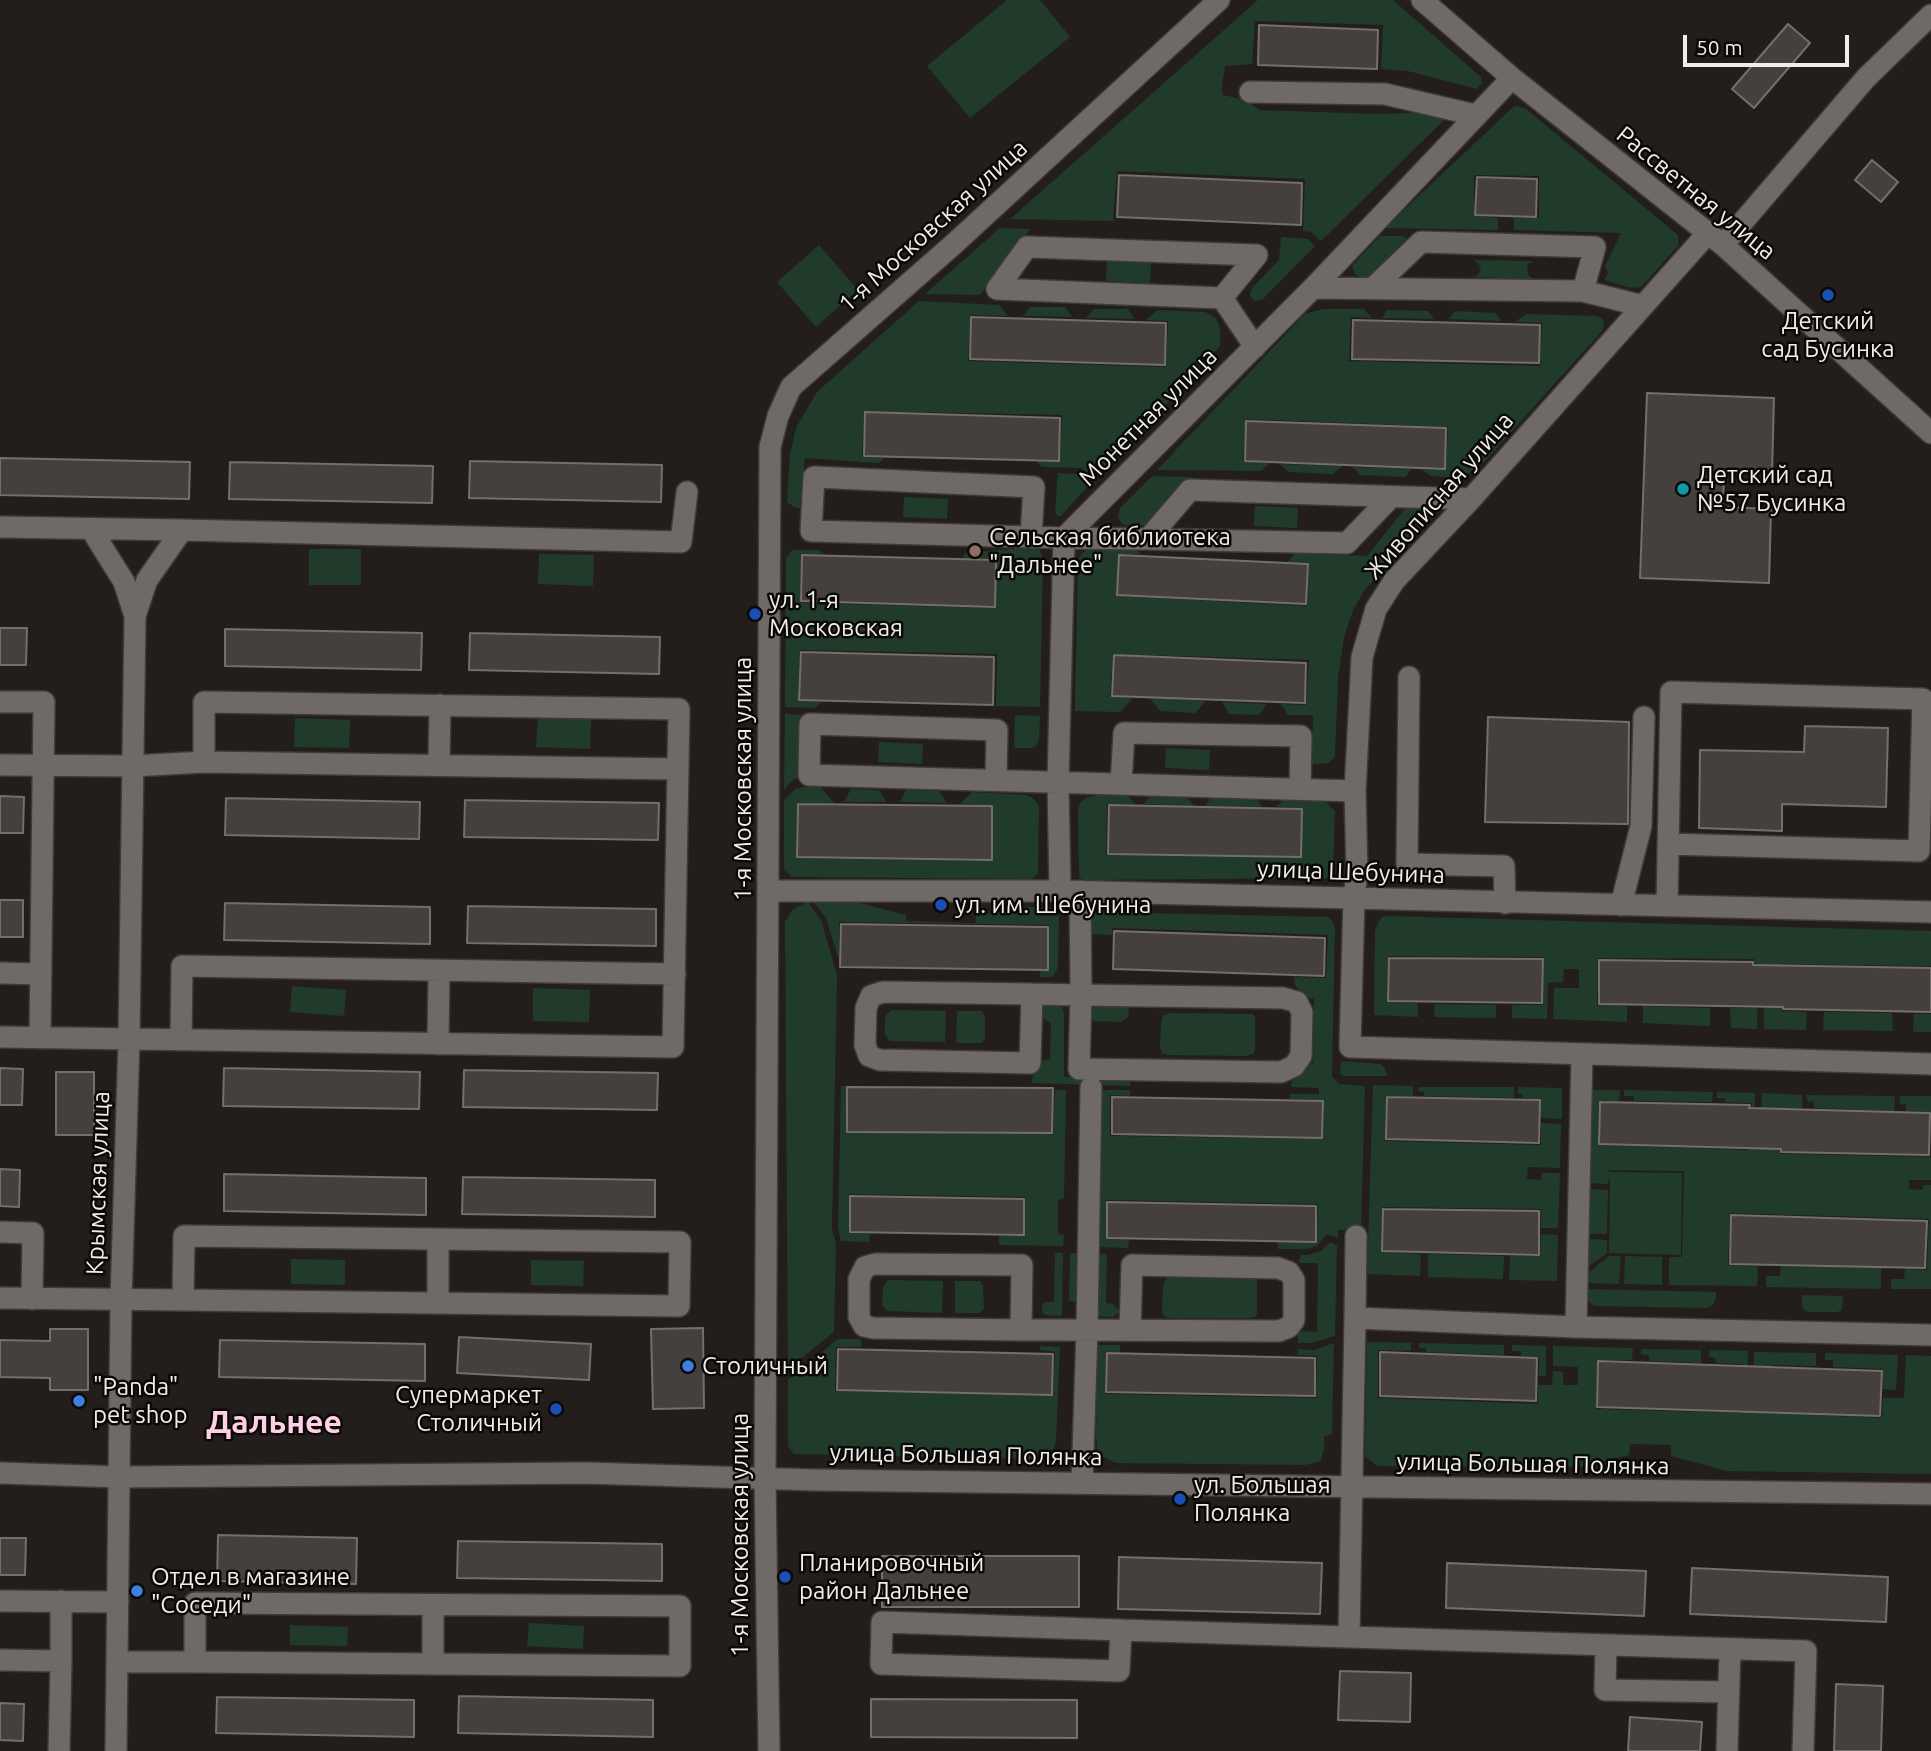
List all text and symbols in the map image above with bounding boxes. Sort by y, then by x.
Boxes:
scale bar [1686,21,1852,65]
text: 50 m [1696,35,1743,59]
street label: Рассветная улица [1611,120,1781,266]
street label: 1-я Московская улица [833,134,1033,318]
marker: Детский сад Бусинка [1820,287,1836,303]
place label: Детский сад Бусинка [1761,307,1895,363]
street label: Монетная улица [1073,342,1223,492]
street label: Живописная улица [1359,407,1519,585]
place label: Детский сад №57 Бусинка [1697,461,1846,517]
marker: Детский сад №57 Бусинка [1675,481,1691,497]
place label: Сельская библиотека "Дальнее" [989,523,1231,579]
marker: Сельская библиотека "Дальнее" [967,543,983,559]
place label: ул. 1-я Московская [769,586,903,642]
marker: ул. 1-я Московская [747,606,763,622]
street label: 1-я Московская улица [729,657,757,901]
street label: улица Шебунина [1257,854,1445,890]
place label: ул. им. Шебунина [955,891,1151,919]
marker: ул. им. Шебунина [933,897,949,913]
street label: Крымская улица [80,1091,116,1275]
place label: Столичный [702,1352,828,1380]
marker: Столичный [680,1358,696,1374]
place label: "Panda" pet shop [93,1373,187,1429]
place label: Супермаркет Столичный [395,1381,542,1437]
marker: "Panda" pet shop [71,1393,87,1409]
marker: Супермаркет Столичный [548,1401,564,1417]
district label: Дальнее [206,1403,342,1441]
street label: 1-я Московская улица [726,1413,754,1657]
street label: улица Большая Полянка [829,1438,1103,1472]
street label: улица Большая Полянка [1396,1447,1670,1481]
place label: ул. Большая Полянка [1194,1471,1331,1527]
marker: ул. Большая Полянка [1172,1491,1188,1507]
place label: Планировочный район Дальнее [799,1549,984,1605]
place label: Отдел в магазине "Соседи" [151,1563,350,1619]
marker: Планировочный район Дальнее [777,1569,793,1585]
marker: Отдел в магазине "Соседи" [129,1583,145,1599]

